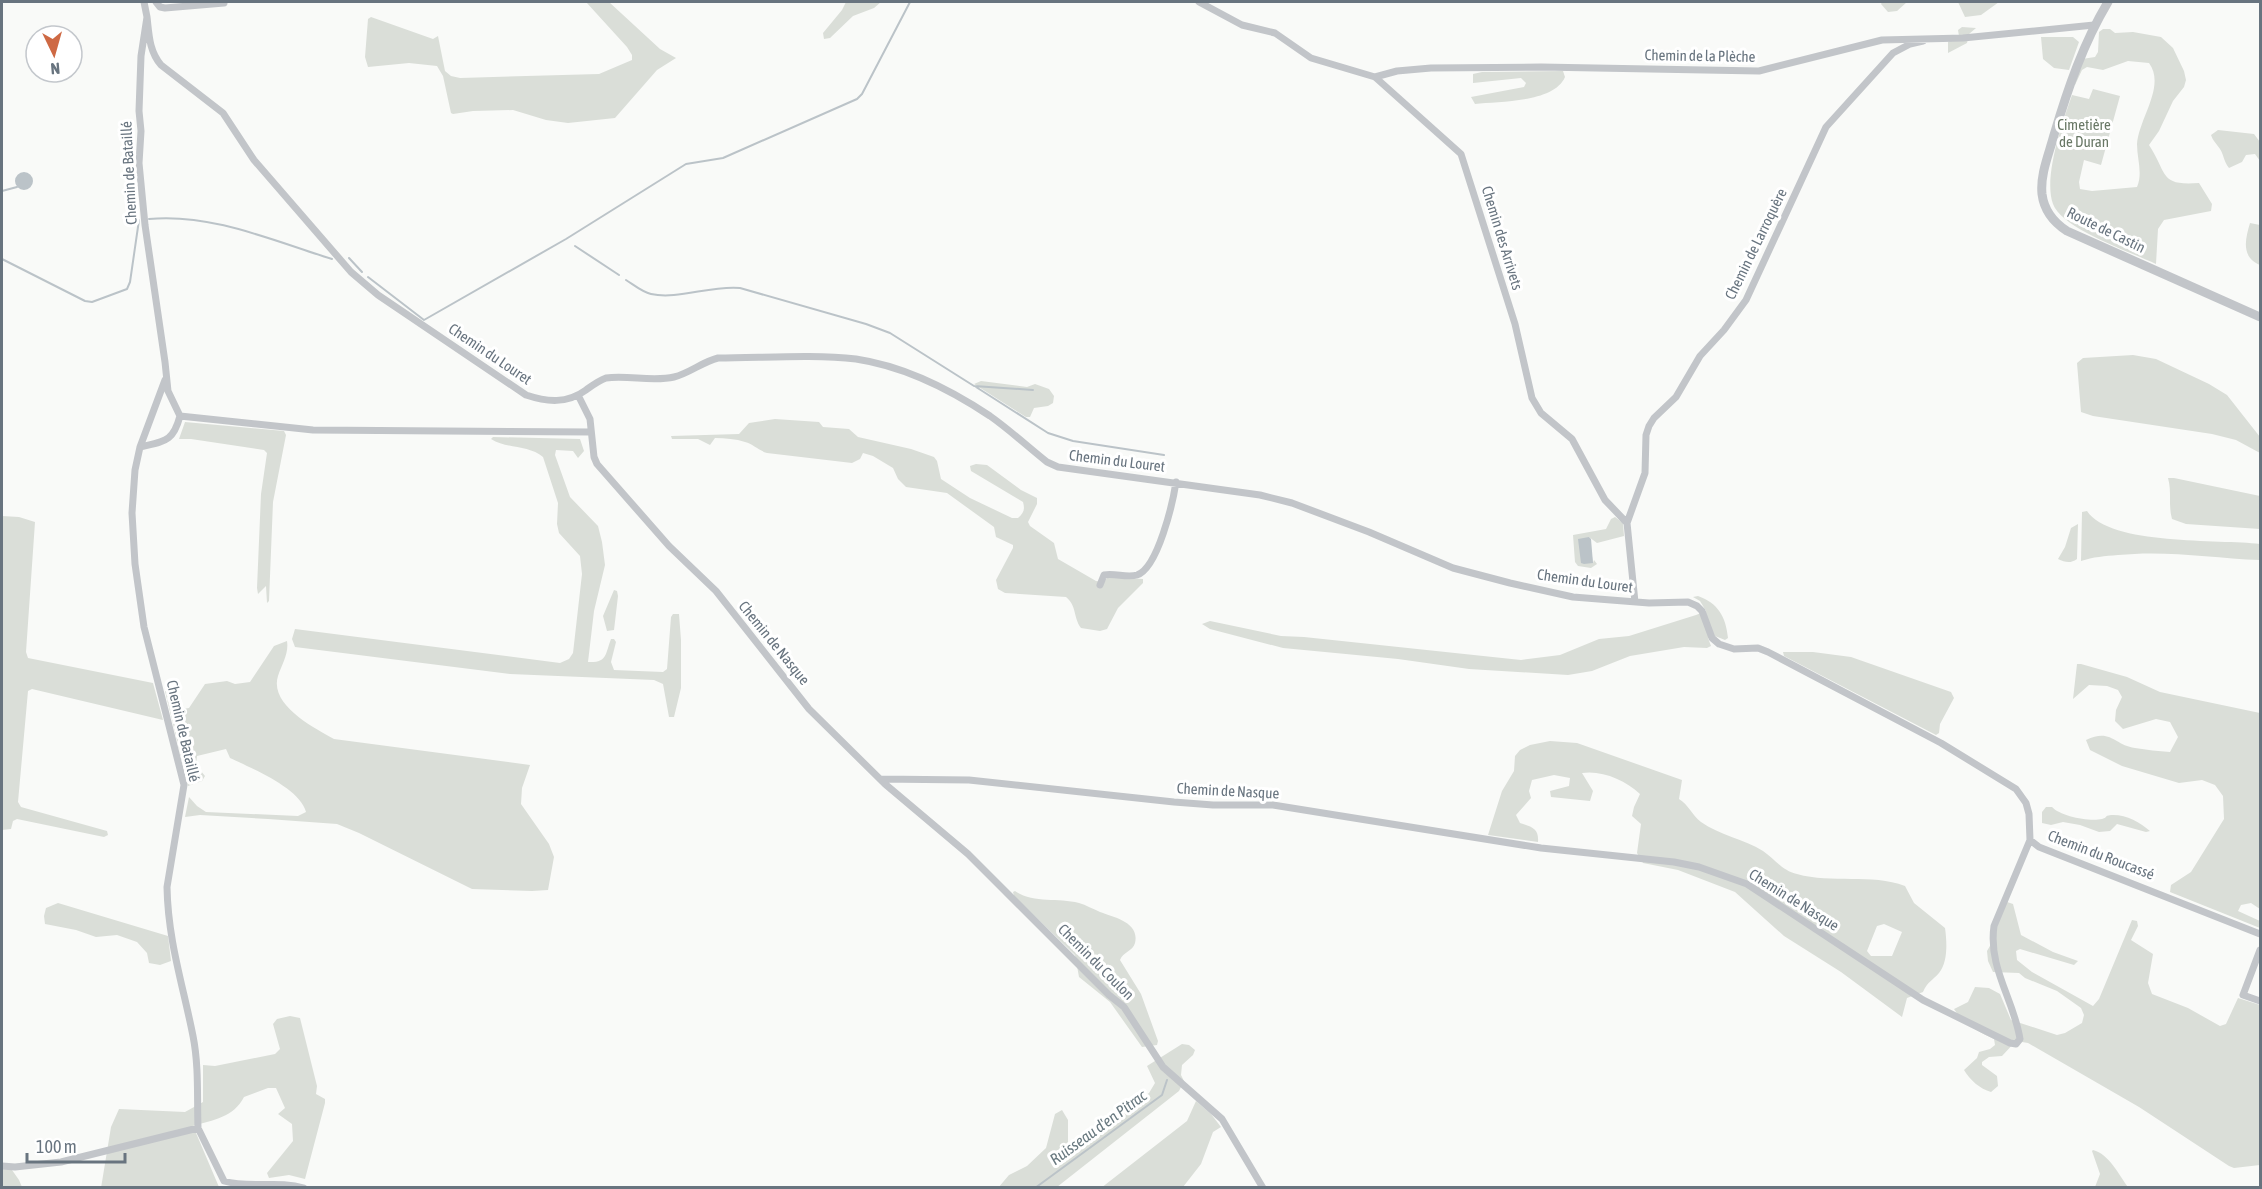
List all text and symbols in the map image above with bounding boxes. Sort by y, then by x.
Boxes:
north arrow [24,24,84,84]
street label: Chemin de la Plèche [1644,46,1756,65]
text: N [50,60,61,78]
park label: Cimetière de Duran [2057,116,2111,150]
street label: Chemin de Bataillé [117,121,140,225]
street label: Chemin des Arrivets [1479,184,1526,292]
street label: Chemin de Larroquère [1721,185,1790,302]
street label: Route de Castin [2064,203,2148,256]
street label: Chemin du Louret [446,320,535,388]
street label: Chemin du Louret [1068,446,1166,475]
street label: Chemin du Louret [1536,565,1634,596]
street label: Chemin de Nasque [735,597,813,688]
street label: Chemin de Bataillé [164,678,203,784]
street label: Chemin de Nasque [1176,779,1280,802]
street label: Chemin du Roucassé [2046,826,2157,883]
street label: Chemin de Nasque [1746,865,1842,934]
street label: Chemin du Coulon [1055,920,1138,1003]
water label: Ruisseau d'en Pitrac [1046,1085,1151,1168]
scale bar [27,1126,124,1164]
text: 100 m [36,1136,77,1157]

